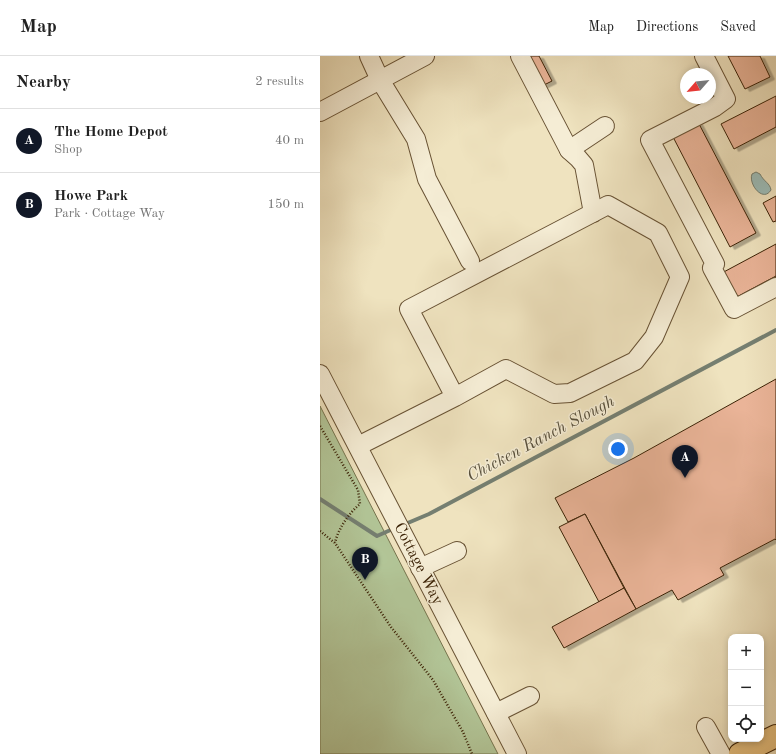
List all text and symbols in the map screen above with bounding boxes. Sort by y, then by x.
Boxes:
text: Map [20,18,57,37]
text: Map [588,20,614,34]
text: Directions [636,20,698,34]
text: Saved [720,20,756,34]
north arrow [680,68,716,104]
text: Nearby [16,74,71,91]
text: 2 results [255,75,304,88]
text: The Home Depot [54,125,168,140]
text: A [24,134,34,147]
text: 40 m [275,134,304,147]
text: Shop [54,143,82,156]
text: Howe Park [54,189,128,204]
text: B [24,198,34,211]
text: 150 m [267,198,304,211]
text: Park · Cottage Way [54,207,165,220]
water label: Chicken Ranch Slough [464,393,618,485]
your location [608,439,628,459]
pin: A [672,445,698,478]
street label: Cottage Way [390,520,446,608]
pin: B [352,547,378,580]
map controls [728,634,764,742]
button: + [728,634,764,670]
button: − [728,670,764,706]
button: locate [728,706,764,742]

